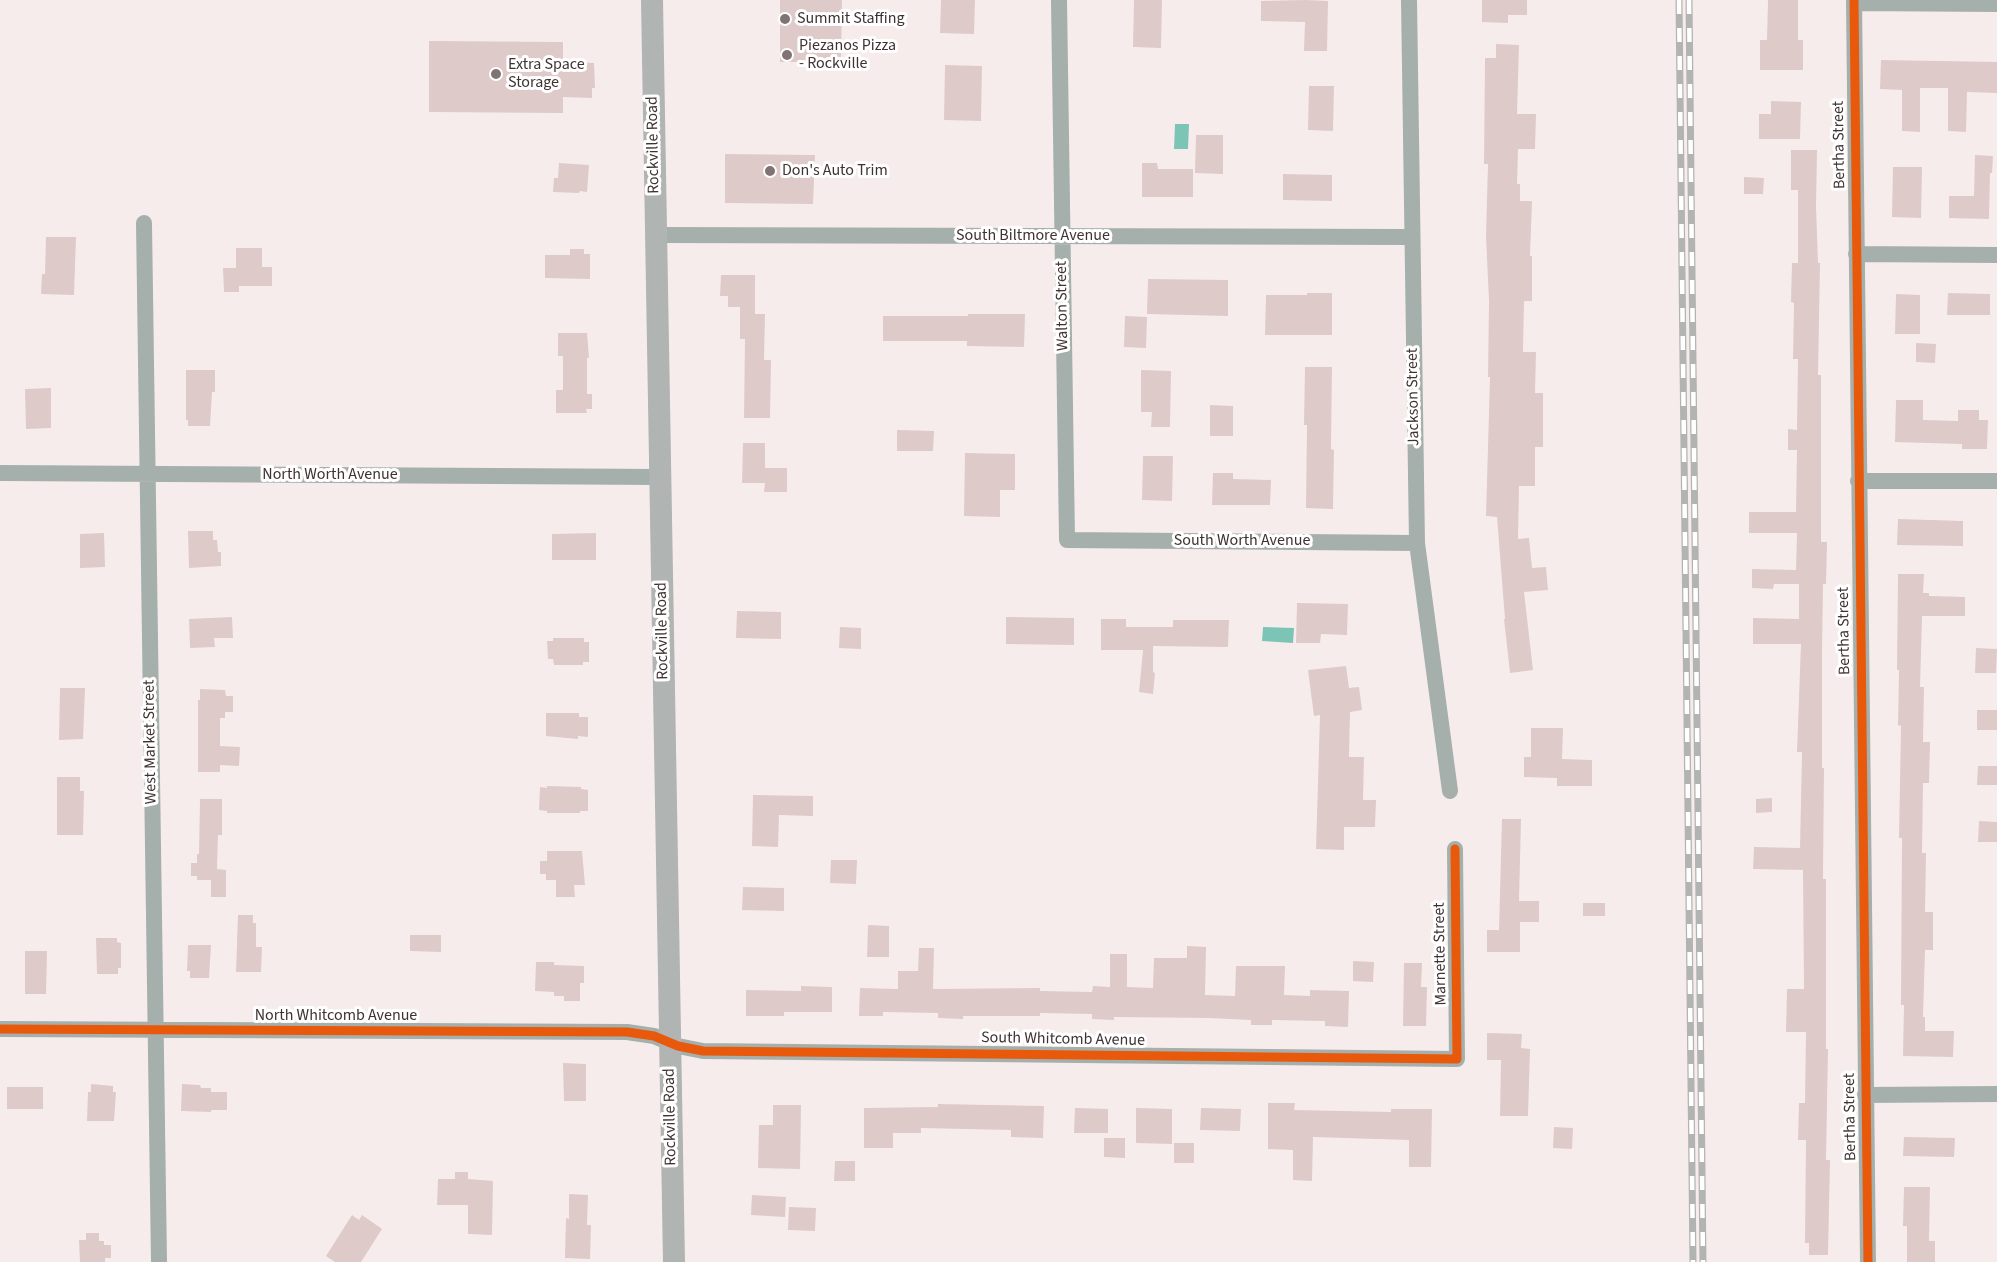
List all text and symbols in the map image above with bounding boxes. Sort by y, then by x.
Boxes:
place label: Summit Staffing [797,9,905,29]
marker: Summit Staffing [778,12,792,26]
place label: Piezanos Pizza - Rockville [799,36,896,74]
marker: Piezanos Pizza - Rockville [780,48,794,62]
place label: Extra Space Storage [508,55,585,93]
marker: Extra Space Storage [489,67,503,81]
street label: Rockville Road [644,96,664,194]
street label: Bertha Street [1830,101,1850,189]
place label: Don's Auto Trim [782,161,888,181]
marker: Don's Auto Trim [763,164,777,178]
street label: South Biltmore Avenue [956,226,1110,246]
street label: Walton Street [1053,261,1073,351]
street label: Jackson Street [1404,348,1424,446]
street label: North Worth Avenue [262,465,398,485]
street label: South Worth Avenue [1174,531,1310,551]
street label: Rockville Road [653,582,673,680]
street label: Bertha Street [1835,587,1855,675]
street label: West Market Street [140,679,162,805]
street label: Marnette Street [1431,902,1451,1006]
street label: North Whitcomb Avenue [255,1006,417,1026]
street label: South Whitcomb Avenue [981,1029,1145,1051]
street label: Rockville Road [661,1068,681,1166]
street label: Bertha Street [1841,1073,1861,1161]

